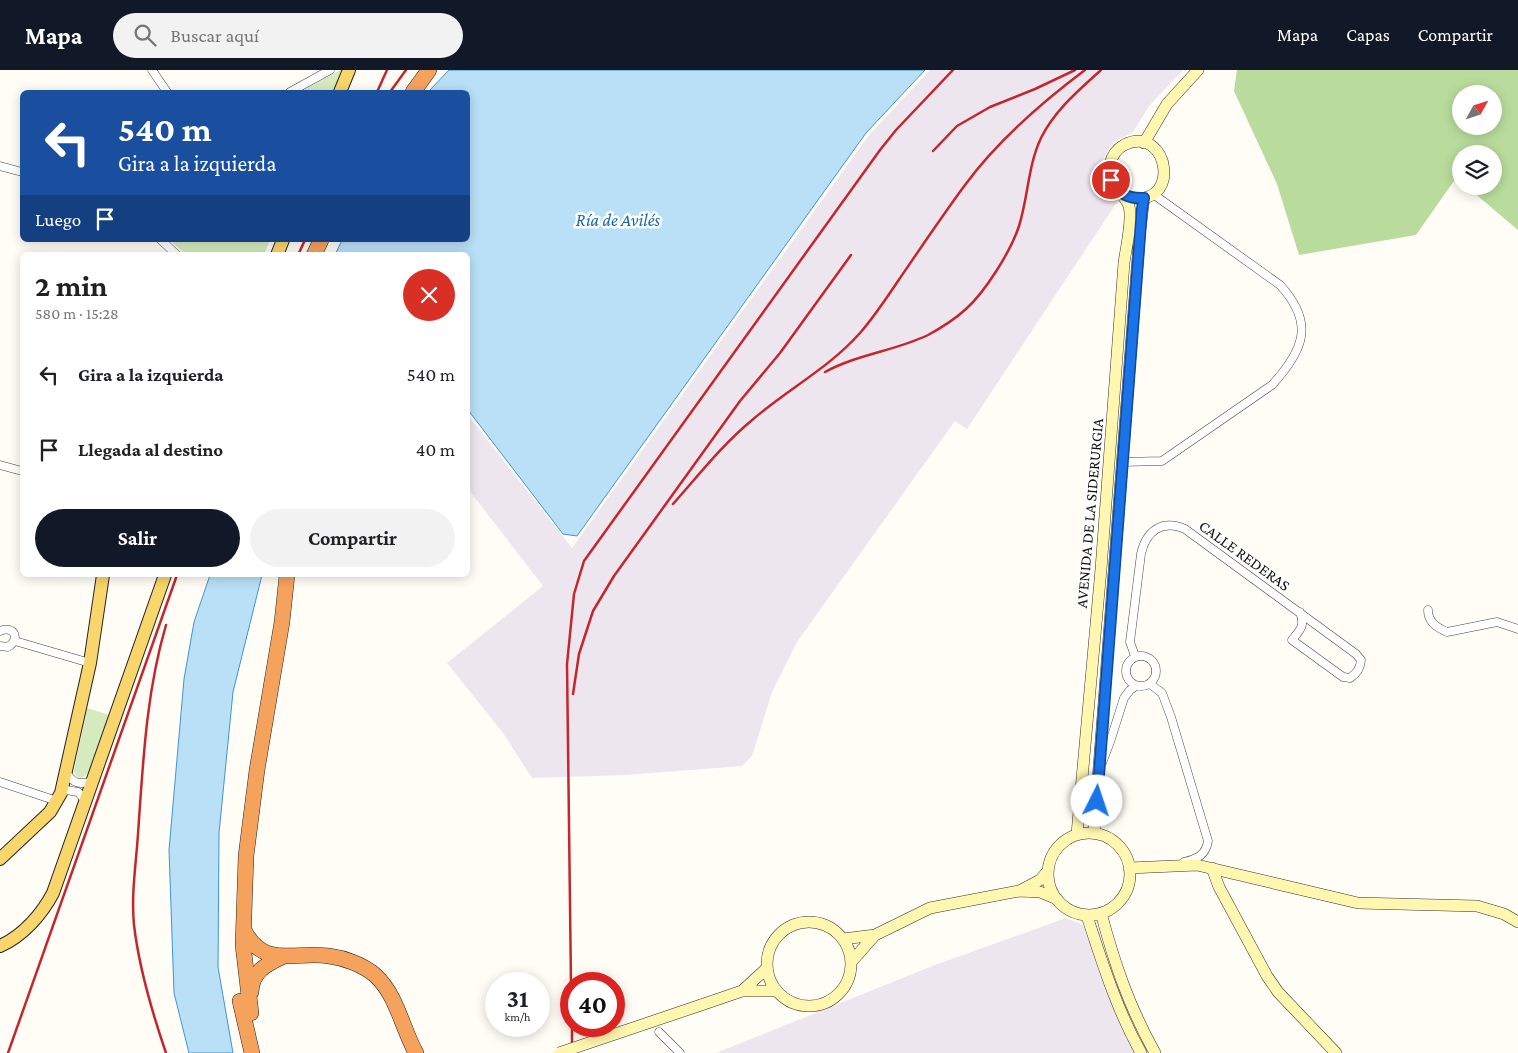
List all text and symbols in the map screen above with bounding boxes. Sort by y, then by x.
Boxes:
search box [113,13,463,58]
icon: search [131,21,159,49]
text: Mapa [25,22,83,49]
text: Buscar aquí [171,25,259,46]
text: Mapa [1277,25,1318,45]
text: Capas [1346,25,1390,45]
text: Compartir [1418,25,1493,45]
north arrow [1452,85,1502,135]
map controls [1452,85,1502,195]
icon: left [35,110,100,175]
text: 540 m [118,110,212,149]
button: layers [1452,145,1502,195]
text: Gira a la izquierda [118,151,276,176]
pin [1090,159,1132,201]
icon: arrive [1097,166,1125,194]
icon: arrive [91,205,119,233]
text: Luego [35,209,81,230]
water label: Ría de Avilés [576,210,661,230]
text: 2 min [35,269,107,302]
button: close [403,269,455,321]
text: 580 m · 15:28 [35,305,119,322]
icon: left [35,361,63,389]
text: Gira a la izquierda [78,364,224,385]
text: 540 m [407,364,455,385]
street label: AVENIDA DE LA SIDERURGIA [1073,416,1106,609]
icon: arrive [35,436,63,464]
text: Llegada al destino [78,439,223,460]
text: 40 m [416,439,455,460]
button: Salir [35,509,240,567]
button: Compartir [250,509,455,567]
street label: CALLE REDERAS [1196,517,1293,594]
position arrow [1070,774,1122,826]
speed limit sign: 40 [560,972,625,1037]
text: 31 [507,985,528,1012]
text: km/h [505,1010,530,1024]

